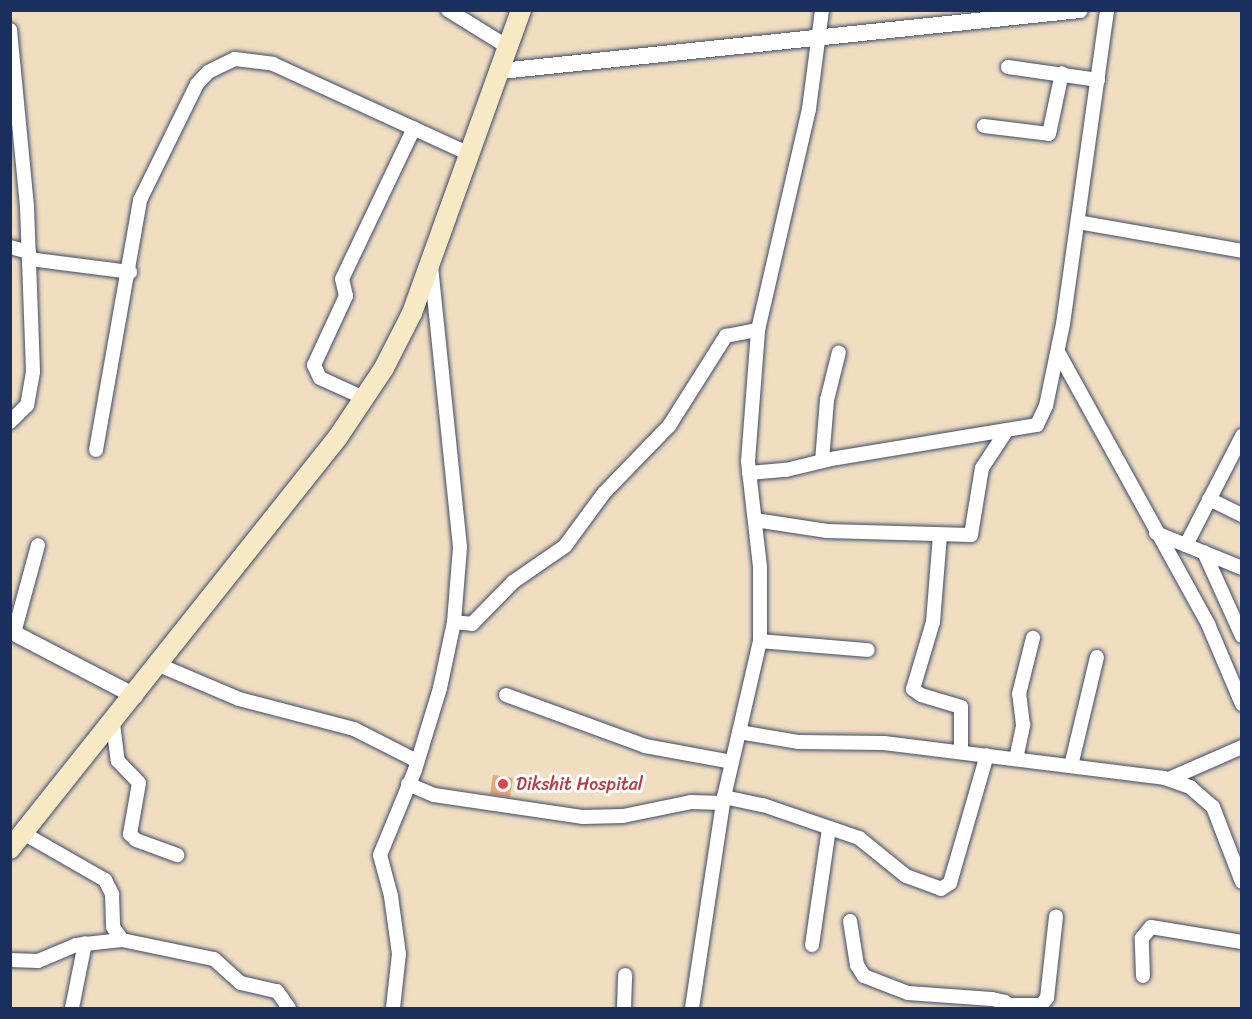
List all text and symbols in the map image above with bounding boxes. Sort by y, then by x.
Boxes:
place label: Dikshit Hospital [516,773,643,795]
marker: Dikshit Hospital [494,775,512,793]

